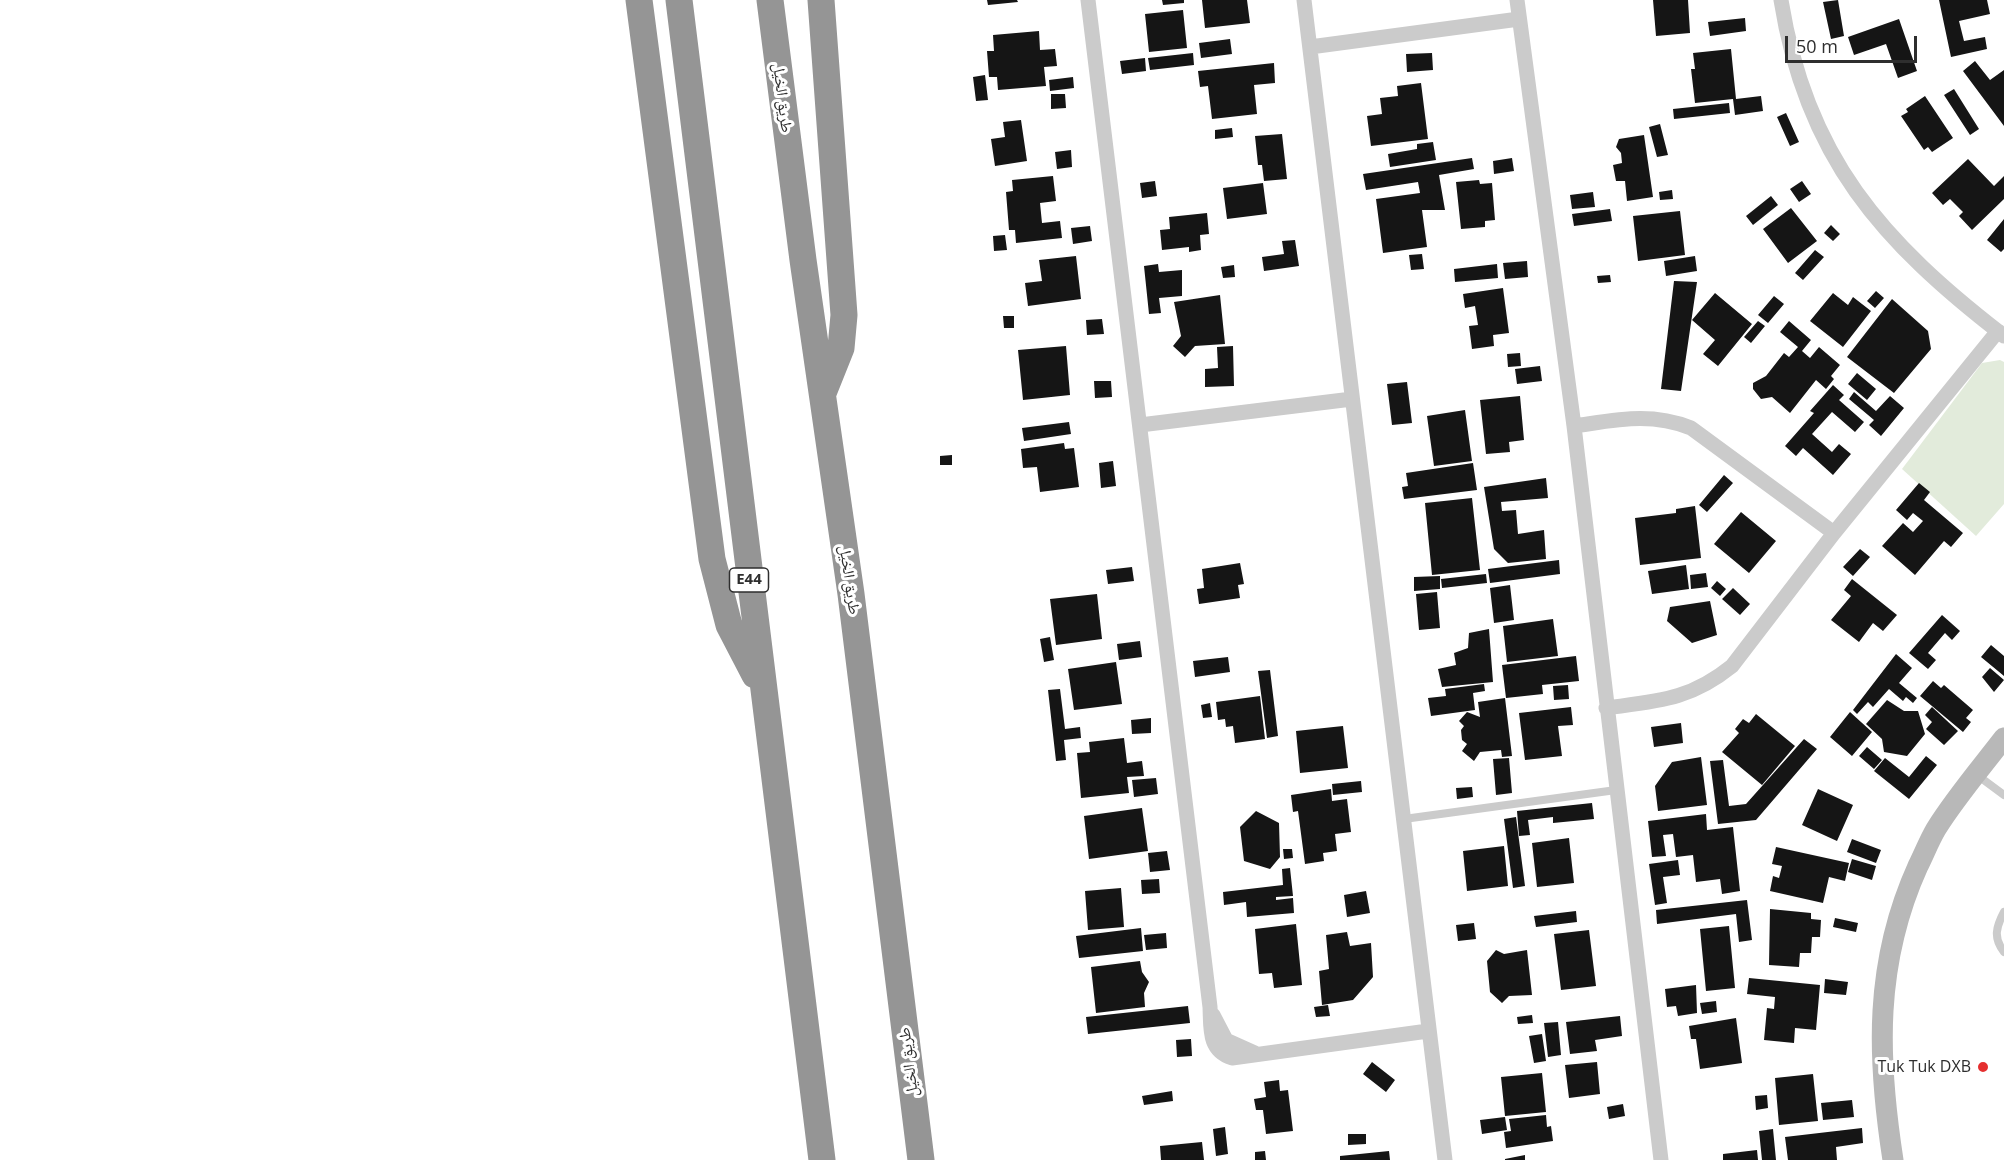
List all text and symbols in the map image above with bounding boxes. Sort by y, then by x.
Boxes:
scale bar [1788,24,1920,62]
text: 50 m [1796,34,1838,58]
street label: طريق الخيل [768,62,796,134]
street label: طريق الخيل [835,544,863,616]
road number: E44 [730,568,768,592]
street label: طريق الخيل [895,1026,923,1098]
place label: Tuk Tuk DXB [1877,1057,1971,1077]
marker: Tuk Tuk DXB [1976,1060,1990,1074]

